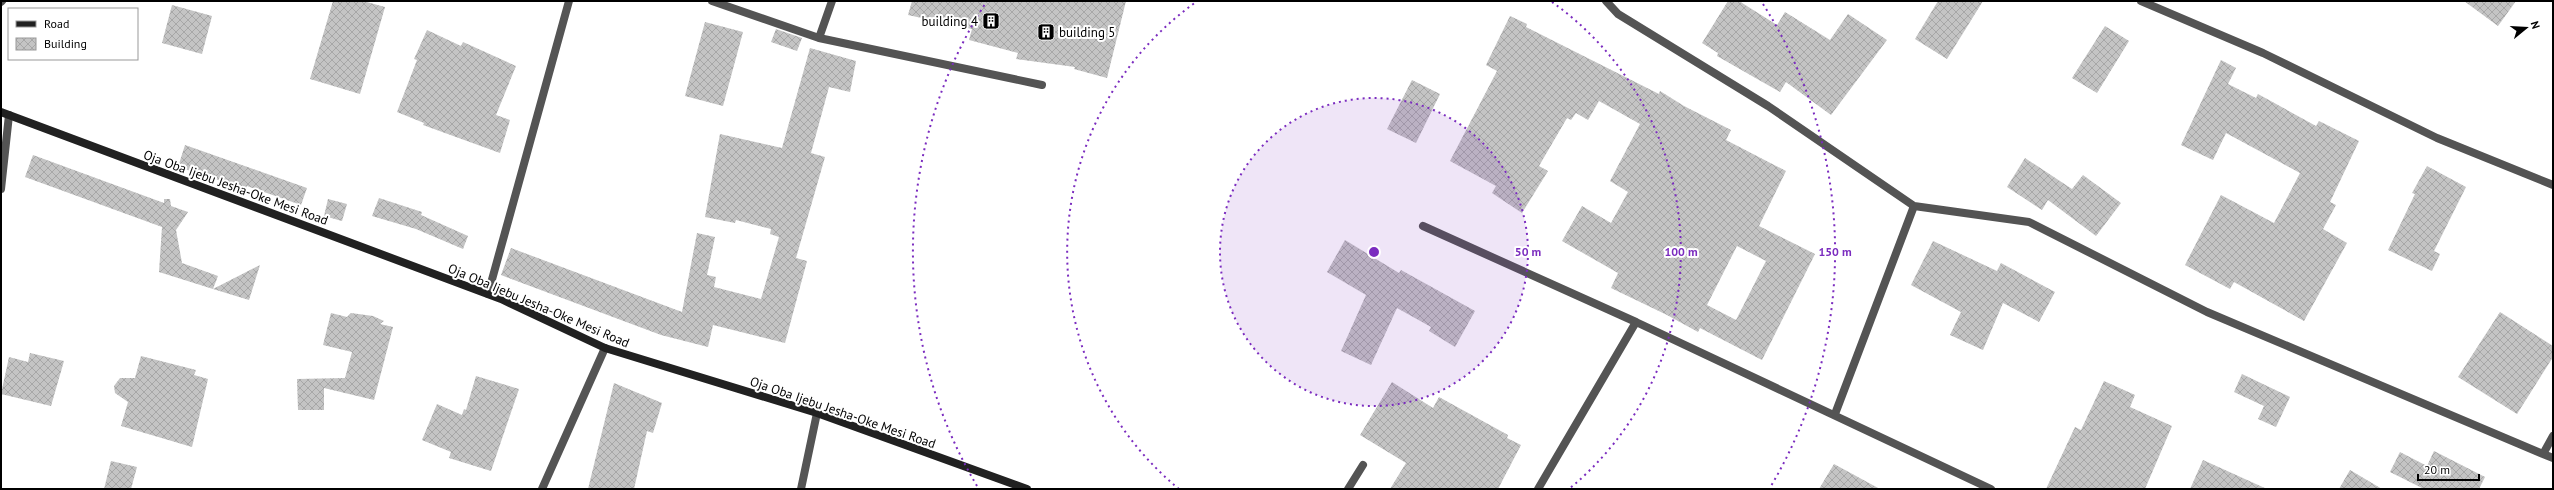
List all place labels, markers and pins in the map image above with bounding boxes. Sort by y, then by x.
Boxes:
building icon: building 4 [981,11,1001,31]
place label: building 4 [922,13,978,30]
building icon: building 5 [1036,22,1056,42]
place label: building 5 [1059,24,1115,41]
centre of rings [1367,245,1381,259]

